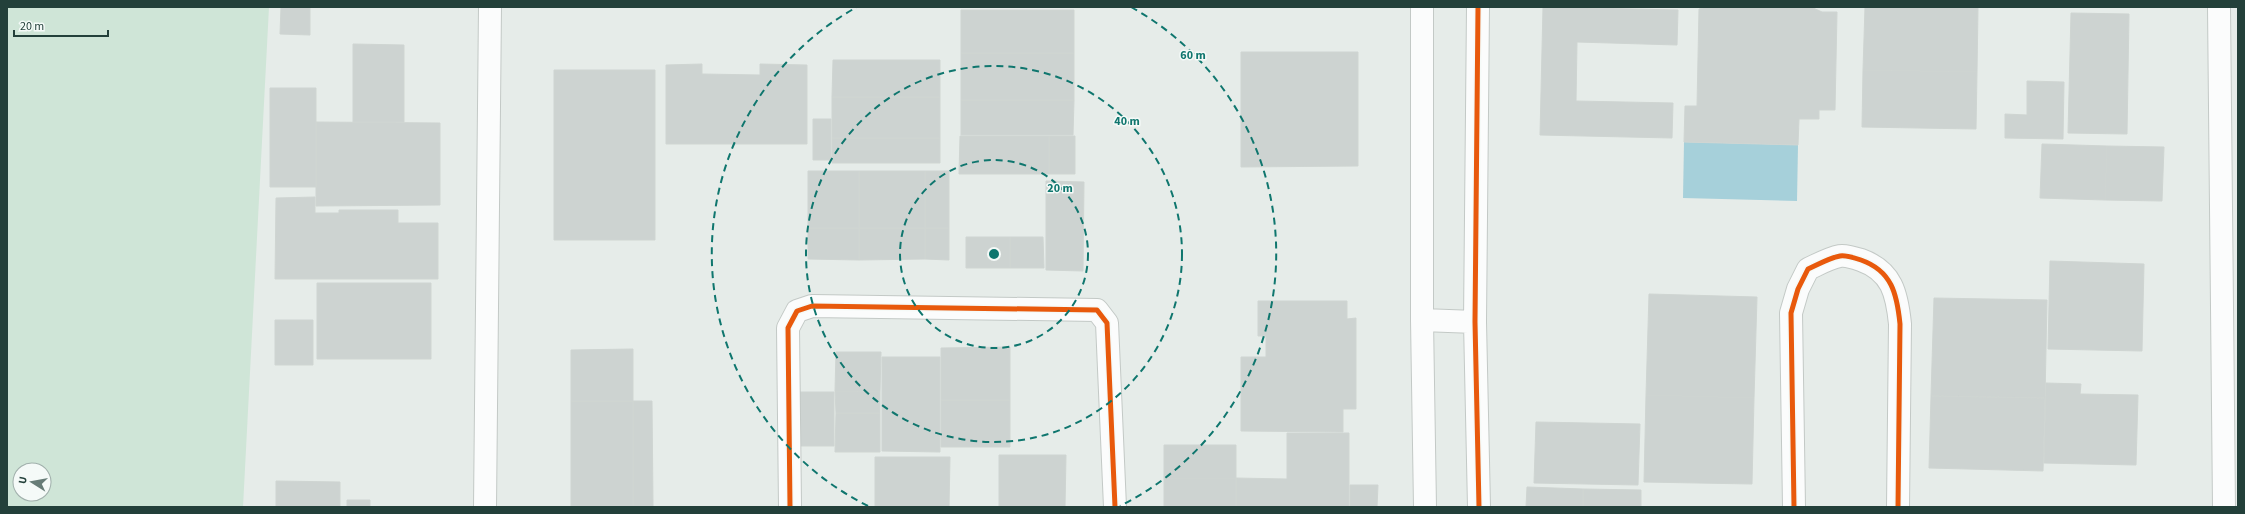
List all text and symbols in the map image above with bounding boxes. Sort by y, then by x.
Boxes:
scale bar [14,12,108,38]
text: 20 m [20,18,44,35]
text: 60 m [1180,47,1206,64]
text: 40 m [1114,113,1140,130]
text: 20 m [1047,180,1073,197]
centre of rings [987,247,1001,261]
north arrow [12,462,52,502]
text: U [15,475,31,485]

